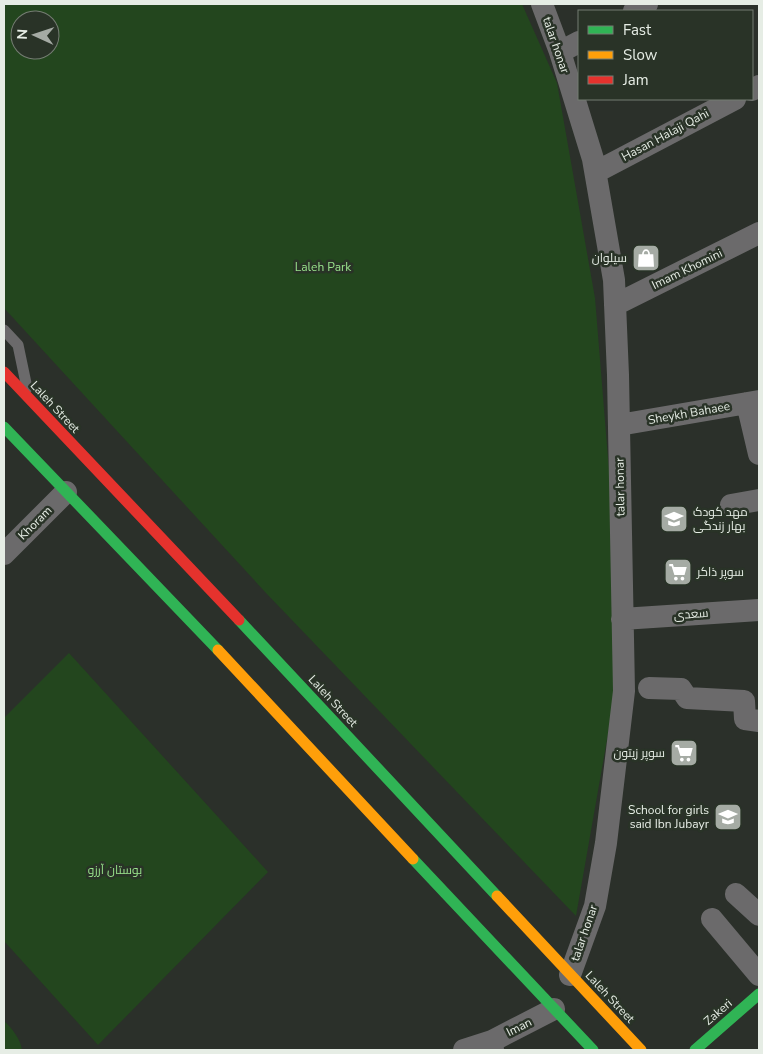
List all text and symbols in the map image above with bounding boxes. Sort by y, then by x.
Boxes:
north arrow [10,10,60,60]
legend [578,10,753,100]
street label: talar honar [539,15,573,76]
text: Fast [623,20,652,40]
text: N [13,29,32,40]
text: Slow [623,45,658,65]
text: Jam [622,70,649,90]
street label: Hasan Halaji Qahi [619,105,711,165]
shop icon: سیلوان [631,243,661,273]
street label: Imam Khomini [649,245,725,293]
place label: سیلوان [592,250,627,266]
park label: Laleh Park [295,259,352,275]
street label: Laleh Street [27,378,84,437]
street label: Sheykh Bahaee [647,398,731,428]
street label: talar honar [611,457,629,517]
street label: Khoram [15,503,55,543]
school or university icon: مهد کودک بهار زندگی [659,504,689,534]
place label: مهد کودک بهار زندگی [693,504,748,534]
supermarket icon: سوپر ذاکر [663,557,693,587]
place label: سوپر ذاکر [696,564,744,581]
street label: سعدی [673,605,709,623]
street label: Laleh Street [305,672,362,731]
supermarket icon: سوپر زیتون [669,738,699,768]
place label: سوپر زیتون [613,745,665,762]
place label: School for girls said Ibn Jubayr [628,802,710,832]
school or university icon: School for girls said Ibn Jubayr [713,802,743,832]
park label: بوستان آرزو [88,862,142,878]
street label: talar honar [567,902,601,963]
street label: Laleh Street [582,968,639,1027]
street label: Zakeri [700,995,736,1029]
street label: Iman [504,1014,534,1040]

